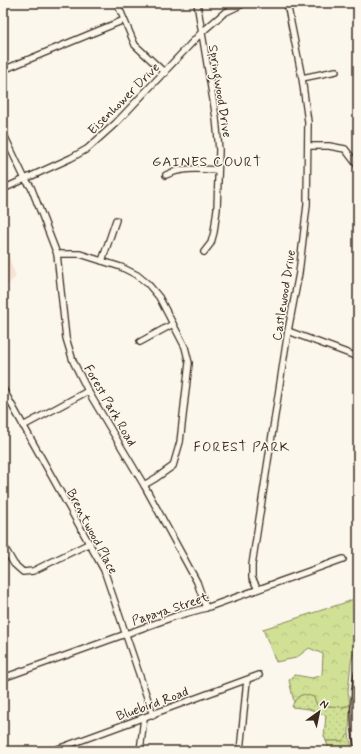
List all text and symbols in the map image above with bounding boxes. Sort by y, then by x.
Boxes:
street label: Springwood Drive [202,44,235,139]
street label: Eisenhower Drive [84,59,164,139]
district label: GAINES COURT [152,153,262,171]
street label: Castlewood Drive [269,248,300,342]
street label: Forest Park Road [79,362,140,450]
district label: FOREST PARK [194,438,290,456]
street label: Brentwood Place [62,486,121,577]
street label: Papaya Street [130,589,212,630]
street label: Bluebird Road [114,683,191,725]
north arrow [299,692,339,732]
text: N [317,697,331,712]

